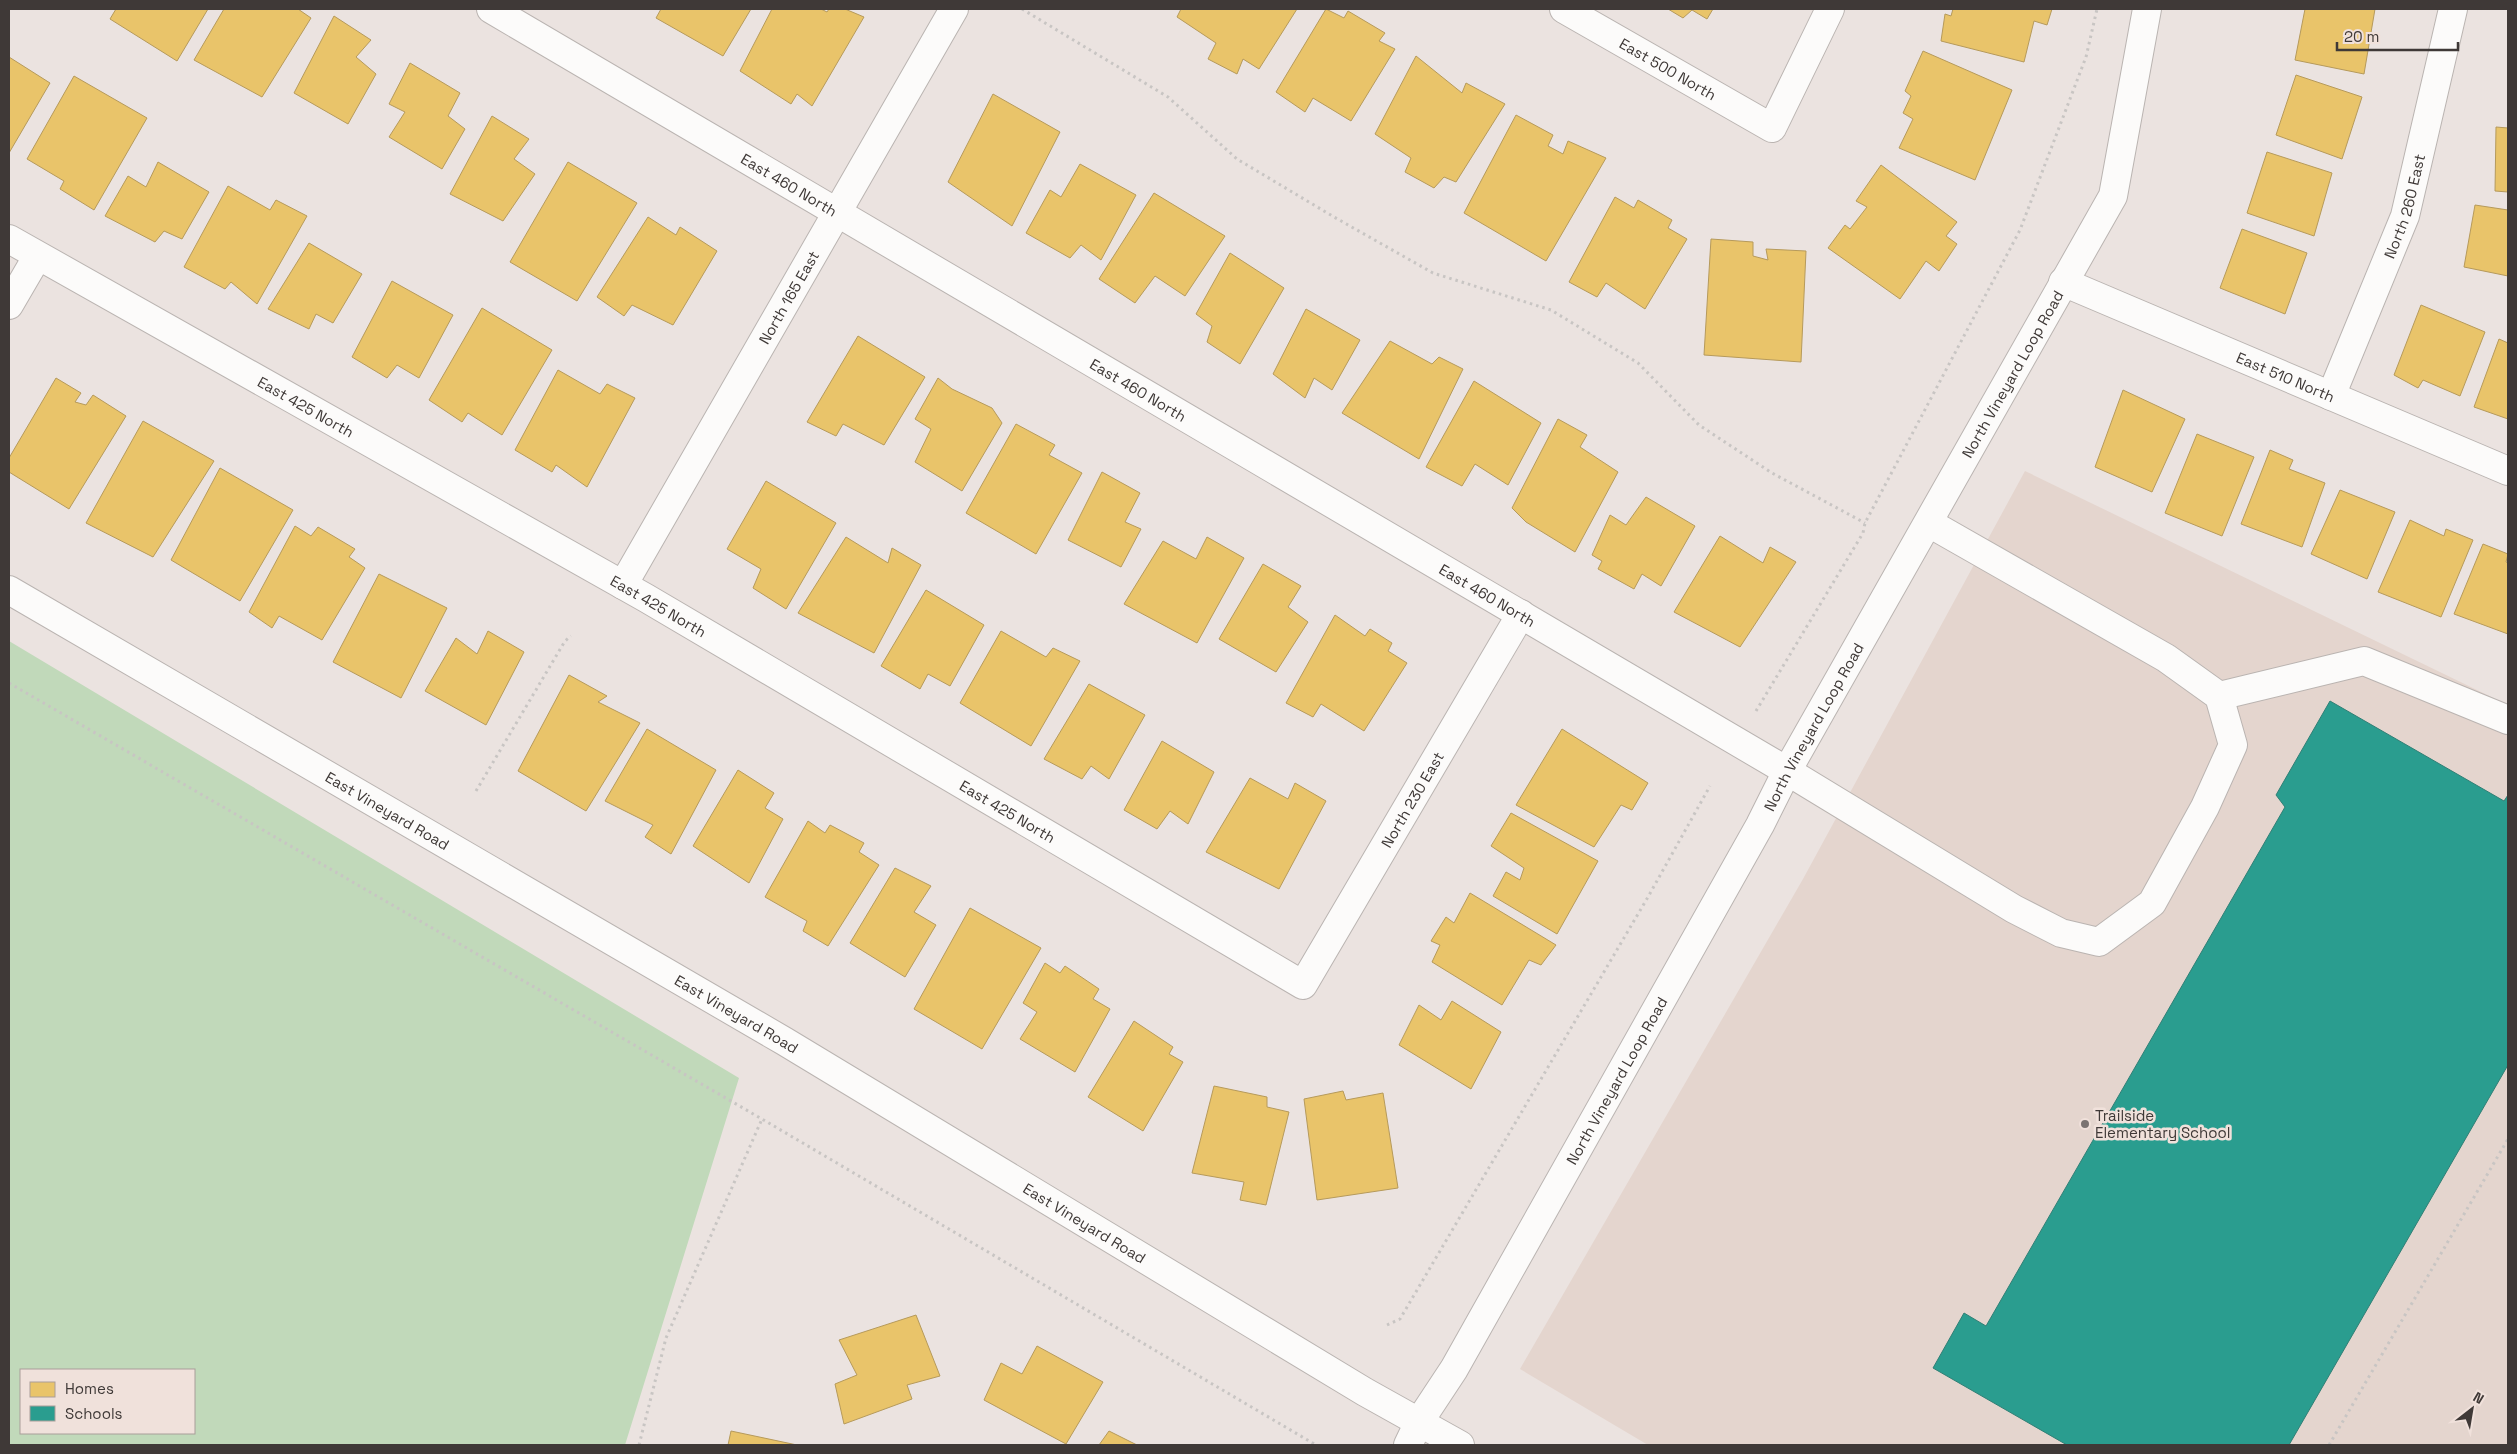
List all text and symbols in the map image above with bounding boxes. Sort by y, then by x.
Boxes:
scale bar [2337,20,2458,52]
text: 20 m [2344,27,2379,46]
street label: East 500 North [1616,33,1720,104]
street label: East 460 North [738,149,841,220]
street label: North 260 East [2379,152,2429,261]
street label: North 165 East [754,247,823,347]
street label: North Vineyard Loop Road [1957,287,2067,461]
street label: East 510 North [2234,347,2338,406]
street label: East 460 North [1087,354,1190,425]
street label: East 425 North [254,372,358,441]
street label: East 460 North [1436,559,1539,631]
street label: East 425 North [607,571,710,641]
street label: North Vineyard Loop Road [1759,639,1867,814]
street label: North 230 East [1376,748,1448,851]
street label: East Vineyard Road [322,767,453,854]
street label: East 425 North [956,776,1059,847]
street label: East Vineyard Road [671,970,802,1057]
street label: North Vineyard Loop Road [1562,993,1671,1168]
place label: Trailside Elementary School [2095,1106,2231,1142]
marker: Trailside Elementary School [2079,1118,2091,1130]
street label: East Vineyard Road [1020,1178,1150,1267]
legend [20,1369,195,1434]
text: Homes [65,1379,114,1398]
north arrow [2447,1384,2497,1434]
text: N [2470,1388,2487,1408]
text: Schools [65,1404,123,1423]

